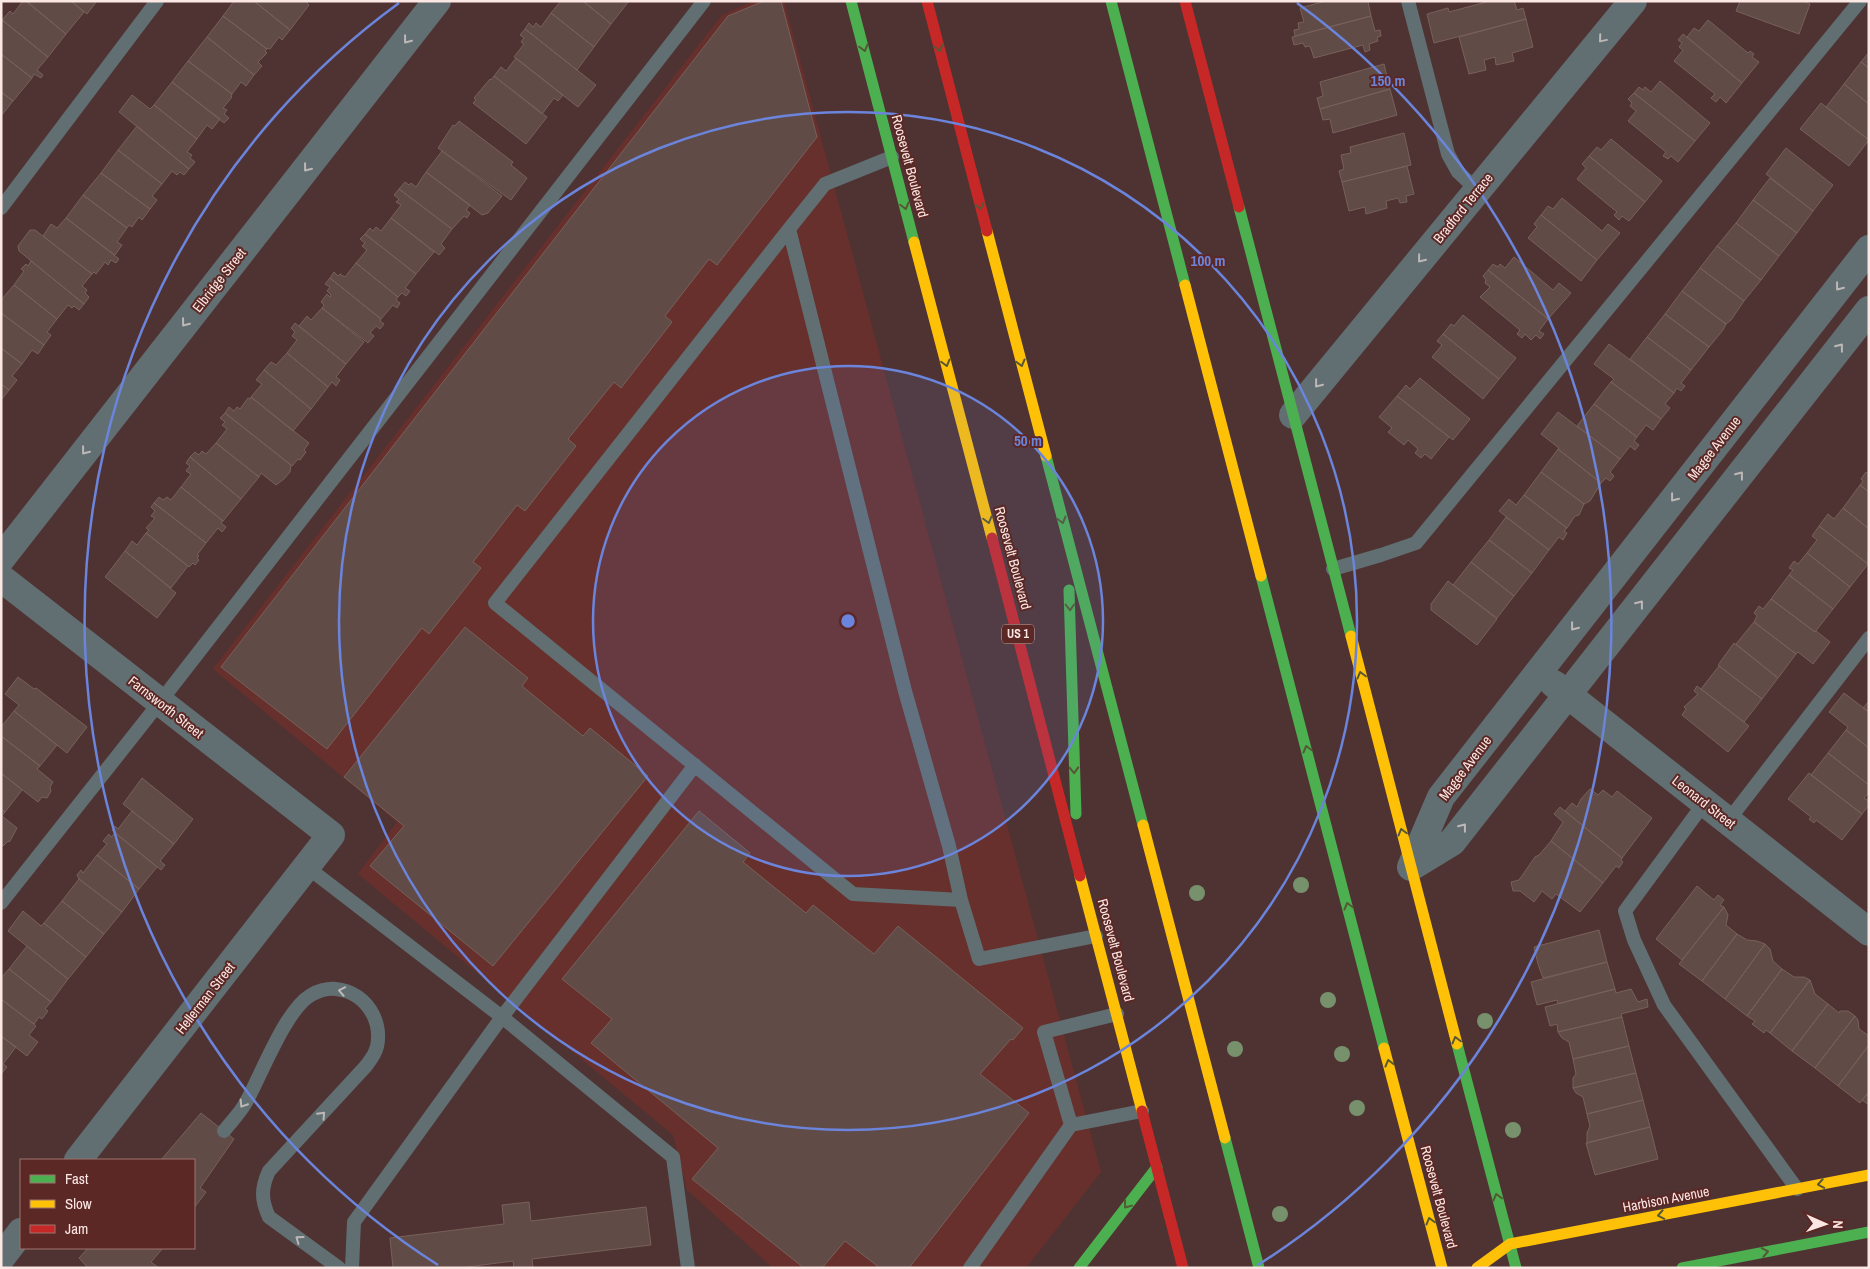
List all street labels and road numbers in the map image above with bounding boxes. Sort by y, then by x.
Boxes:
street label: Roosevelt Boulevard [888,113,932,219]
street label: Bradford Terrace [1429,169,1497,247]
street label: Elbridge Street [188,244,250,316]
street label: Magee Avenue [1683,412,1745,484]
street label: Roosevelt Boulevard [991,505,1035,611]
road number: US 1 [1002,624,1034,644]
street label: Farnsworth Street [125,672,207,742]
street label: Magee Avenue [1435,732,1495,804]
street label: Leonard Street [1669,772,1739,832]
street label: Roosevelt Boulevard [1094,897,1138,1003]
street label: Hellerman Street [171,959,239,1037]
street label: Roosevelt Boulevard [1417,1144,1461,1250]
street label: Harbison Avenue [1621,1182,1711,1216]

